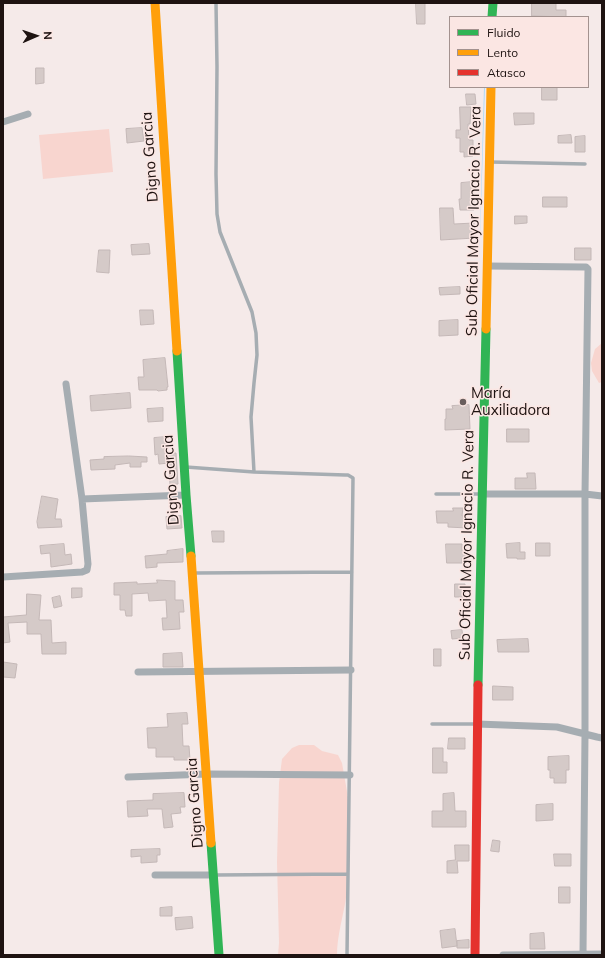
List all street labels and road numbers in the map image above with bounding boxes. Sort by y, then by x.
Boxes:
street label: Sub Oficial Mayor Ignacio R. Vera [463,106,485,336]
street label: Digno Garcia [138,111,162,203]
street label: Sub Oficial Mayor Ignacio R. Vera [456,430,478,660]
street label: Digno Garcia [159,434,183,526]
street label: Digno Garcia [183,757,207,849]

